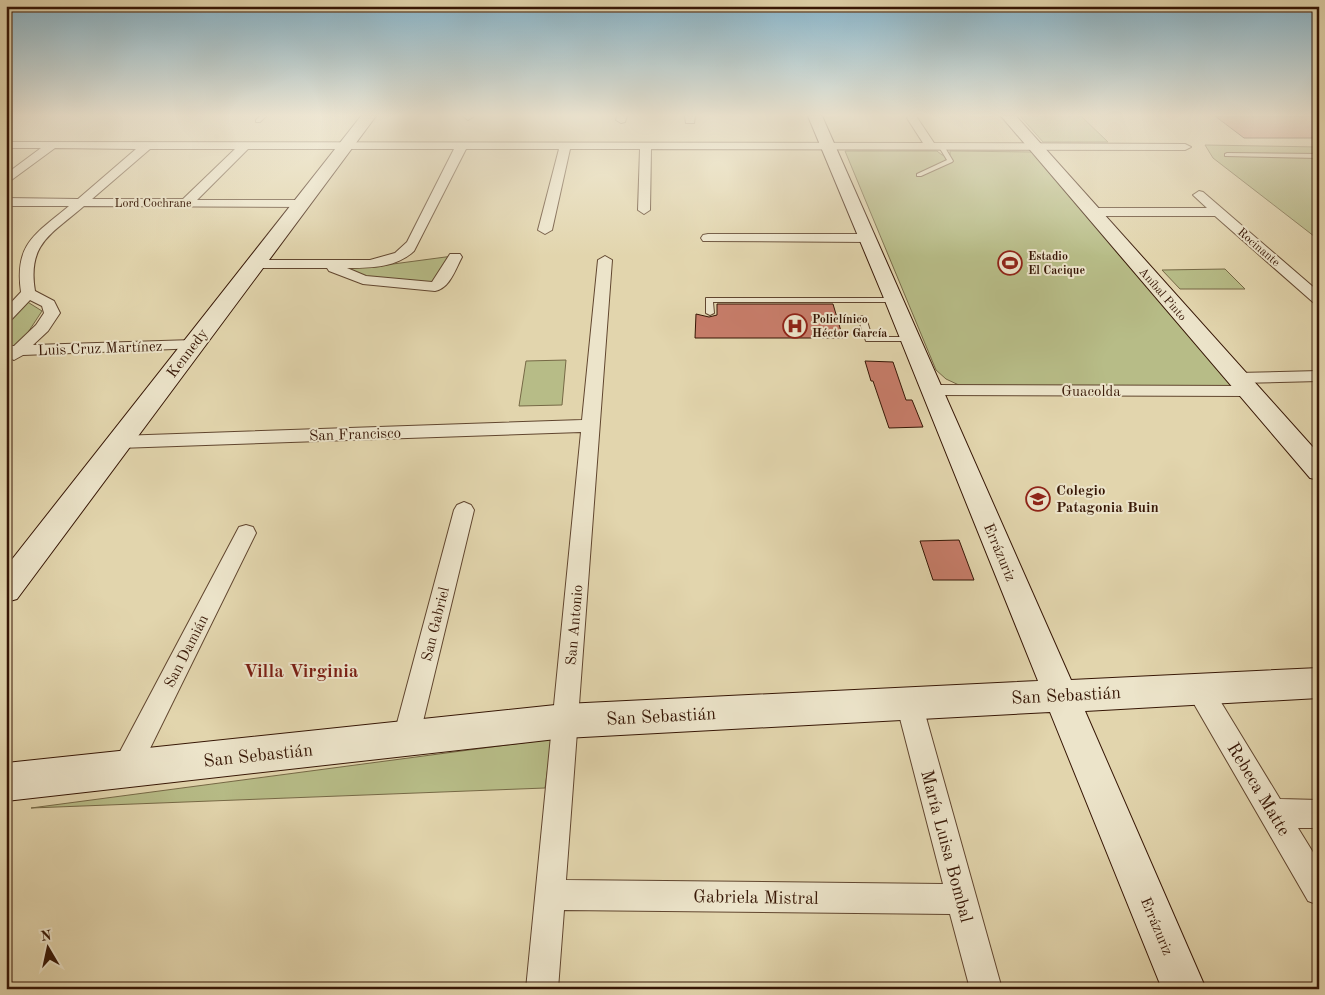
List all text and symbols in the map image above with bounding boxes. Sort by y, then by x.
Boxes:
street label: Lord Cochrane [114,198,192,210]
street label: Rocinante [1235,226,1282,270]
sports icon: Estadio El Cacique [997,250,1023,276]
place label: Estadio El Cacique [1028,251,1085,277]
street label: Aníbal Pinto [1136,266,1188,323]
hospital icon: Policlínico Héctor García [782,313,808,339]
place label: Policlínico Héctor García [812,314,887,340]
street label: Kennedy [165,327,211,381]
street label: Luis Cruz Martínez [37,340,163,359]
street label: Guacolda [1061,385,1121,400]
street label: San Francisco [309,426,401,445]
place label: Colegio Patagonia Buin [1056,484,1159,516]
school or university icon: Colegio Patagonia Buin [1025,486,1051,512]
street label: Errázuriz [980,521,1018,584]
street label: San Antonio [564,584,586,666]
street label: San Gabriel [420,586,453,663]
street label: San Damián [163,613,212,691]
district label: Villa Virginia [243,663,359,682]
street label: San Sebastián [1011,684,1122,708]
street label: San Sebastián [606,705,717,729]
street label: Rebeca Matte [1223,740,1293,839]
street label: San Sebastián [202,741,314,771]
street label: María Luisa Bombal [917,768,975,925]
street label: Gabriela Mistral [693,888,819,908]
street label: Errázuriz [1137,895,1175,958]
north arrow [22,922,72,972]
text: N [40,928,53,944]

